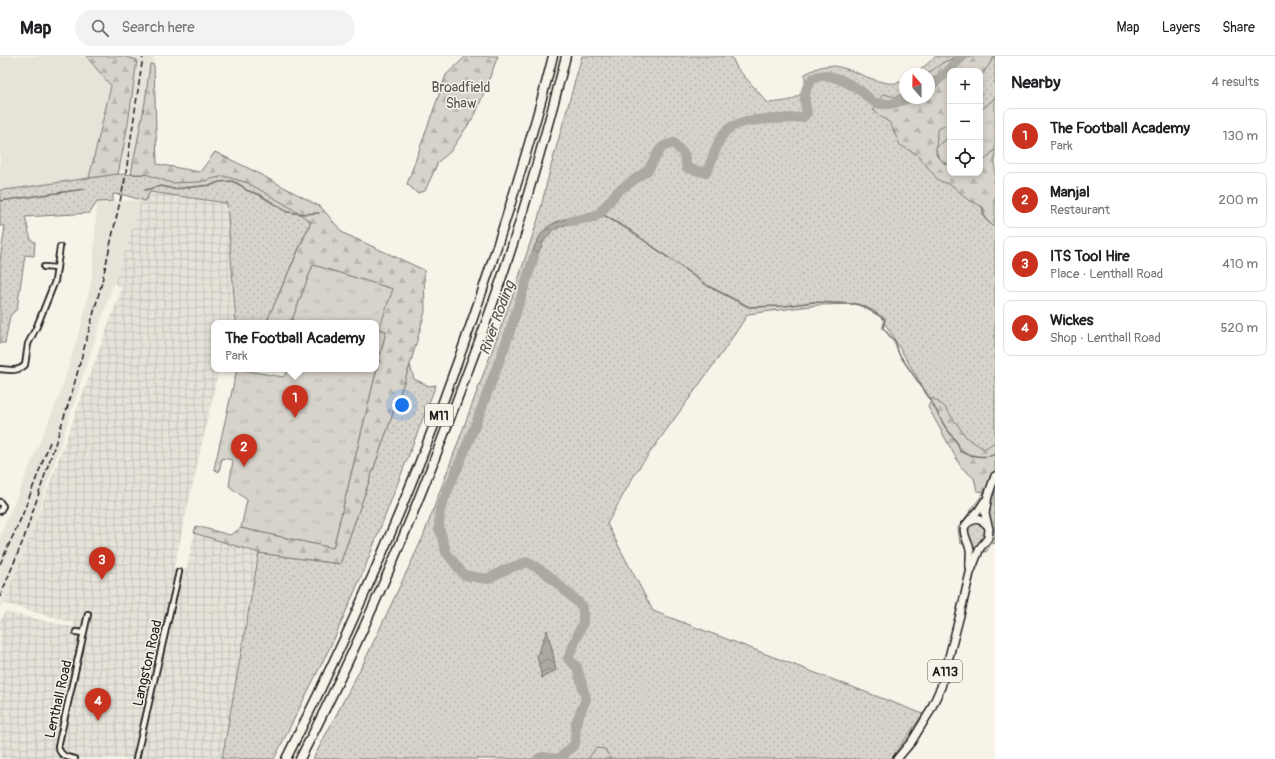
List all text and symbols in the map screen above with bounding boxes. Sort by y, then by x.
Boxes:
search box [75,10,355,46]
text: Map [20,16,51,40]
icon: search [89,17,111,39]
text: Search here [121,18,195,37]
text: Map [1117,19,1140,36]
text: Layers [1162,19,1200,36]
text: Share [1222,19,1255,36]
north arrow [899,68,935,104]
map controls [947,68,983,176]
button: + [947,68,983,104]
text: Nearby [1011,72,1060,93]
text: 4 results [1212,74,1259,90]
park label: Broadfield Shaw [432,79,491,112]
button: − [947,104,983,140]
text: The Football Academy [1050,119,1190,138]
text: 1 [1022,128,1028,144]
text: 130 m [1222,128,1258,144]
text: Park [1050,138,1073,154]
button: locate [947,140,983,176]
text: Manjal [1050,183,1090,202]
text: 2 [1021,192,1029,208]
text: 200 m [1219,192,1258,208]
text: Restaurant [1050,202,1110,218]
text: ITS Tool Hire [1050,247,1130,266]
text: 3 [1021,256,1029,272]
text: 410 m [1222,256,1258,272]
text: Place · Lenthall Road [1050,266,1163,282]
water label: River Roding [475,277,520,358]
text: Wickes [1050,311,1093,330]
popup [211,320,379,372]
text: 4 [1021,320,1029,336]
text: 520 m [1220,320,1258,336]
text: The Football Academy [225,329,365,348]
text: Shop · Lenthall Road [1050,330,1161,346]
text: Park [225,348,248,364]
pin: 1 [282,385,308,418]
your location [392,395,412,415]
road number: M11 [425,404,453,426]
pin: 2 [231,434,257,467]
pin: 3 [89,547,115,580]
street label: Langston Road [129,618,166,708]
street label: Lenthall Road [41,658,76,740]
road number: A113 [928,660,962,682]
pin: 4 [85,688,111,721]

